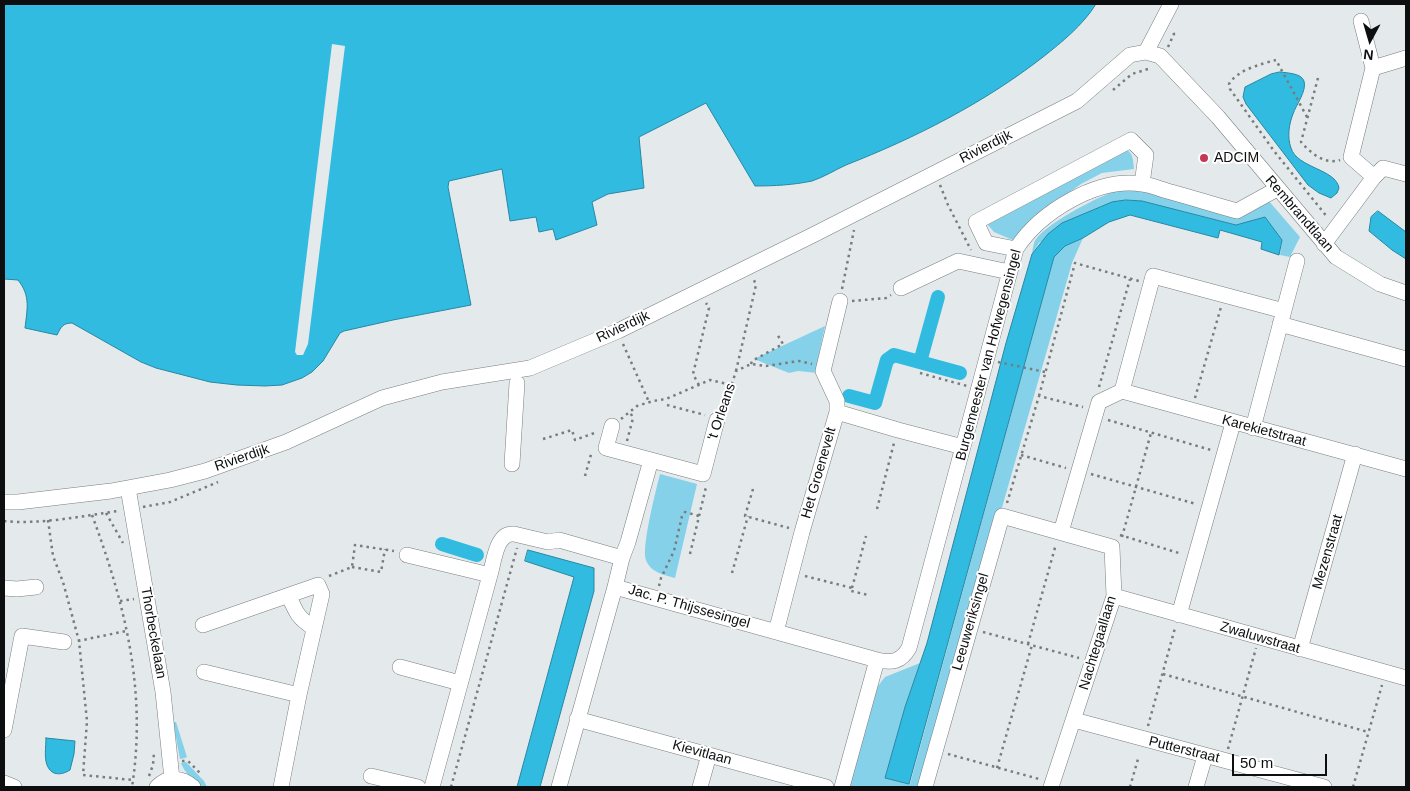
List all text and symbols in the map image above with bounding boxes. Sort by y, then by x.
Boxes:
north arrow [1345,15,1395,65]
text: N [1363,46,1374,63]
street label: Rivierdijk [957,127,1015,167]
place label: ADCIM [1214,150,1259,166]
marker: ADCIM [1198,152,1210,164]
street label: Rembrandtlaan [1261,172,1337,256]
street label: Burgemeester van Hofwegensingel [953,248,1025,462]
street label: Rivierdijk [594,307,652,347]
street label: 't Orleans [704,381,740,443]
street label: Karekietstraat [1220,412,1308,450]
street label: Het Groenevelt [798,425,840,521]
street label: Rivierdijk [212,441,272,475]
street label: Mezenstraat [1309,513,1347,591]
street label: Leeuweriksingel [949,571,993,673]
street label: Jac. P. Thijssesingel [626,582,752,632]
street label: Thorbeckelaan [137,586,169,680]
street label: Nachtegaallaan [1076,594,1120,692]
street label: Zwaluwstraat [1218,619,1302,657]
street label: Putterstraat [1147,733,1221,767]
street label: Kievitlaan [671,737,733,769]
scale bar [1235,744,1330,776]
text: 50 m [1240,754,1273,771]

